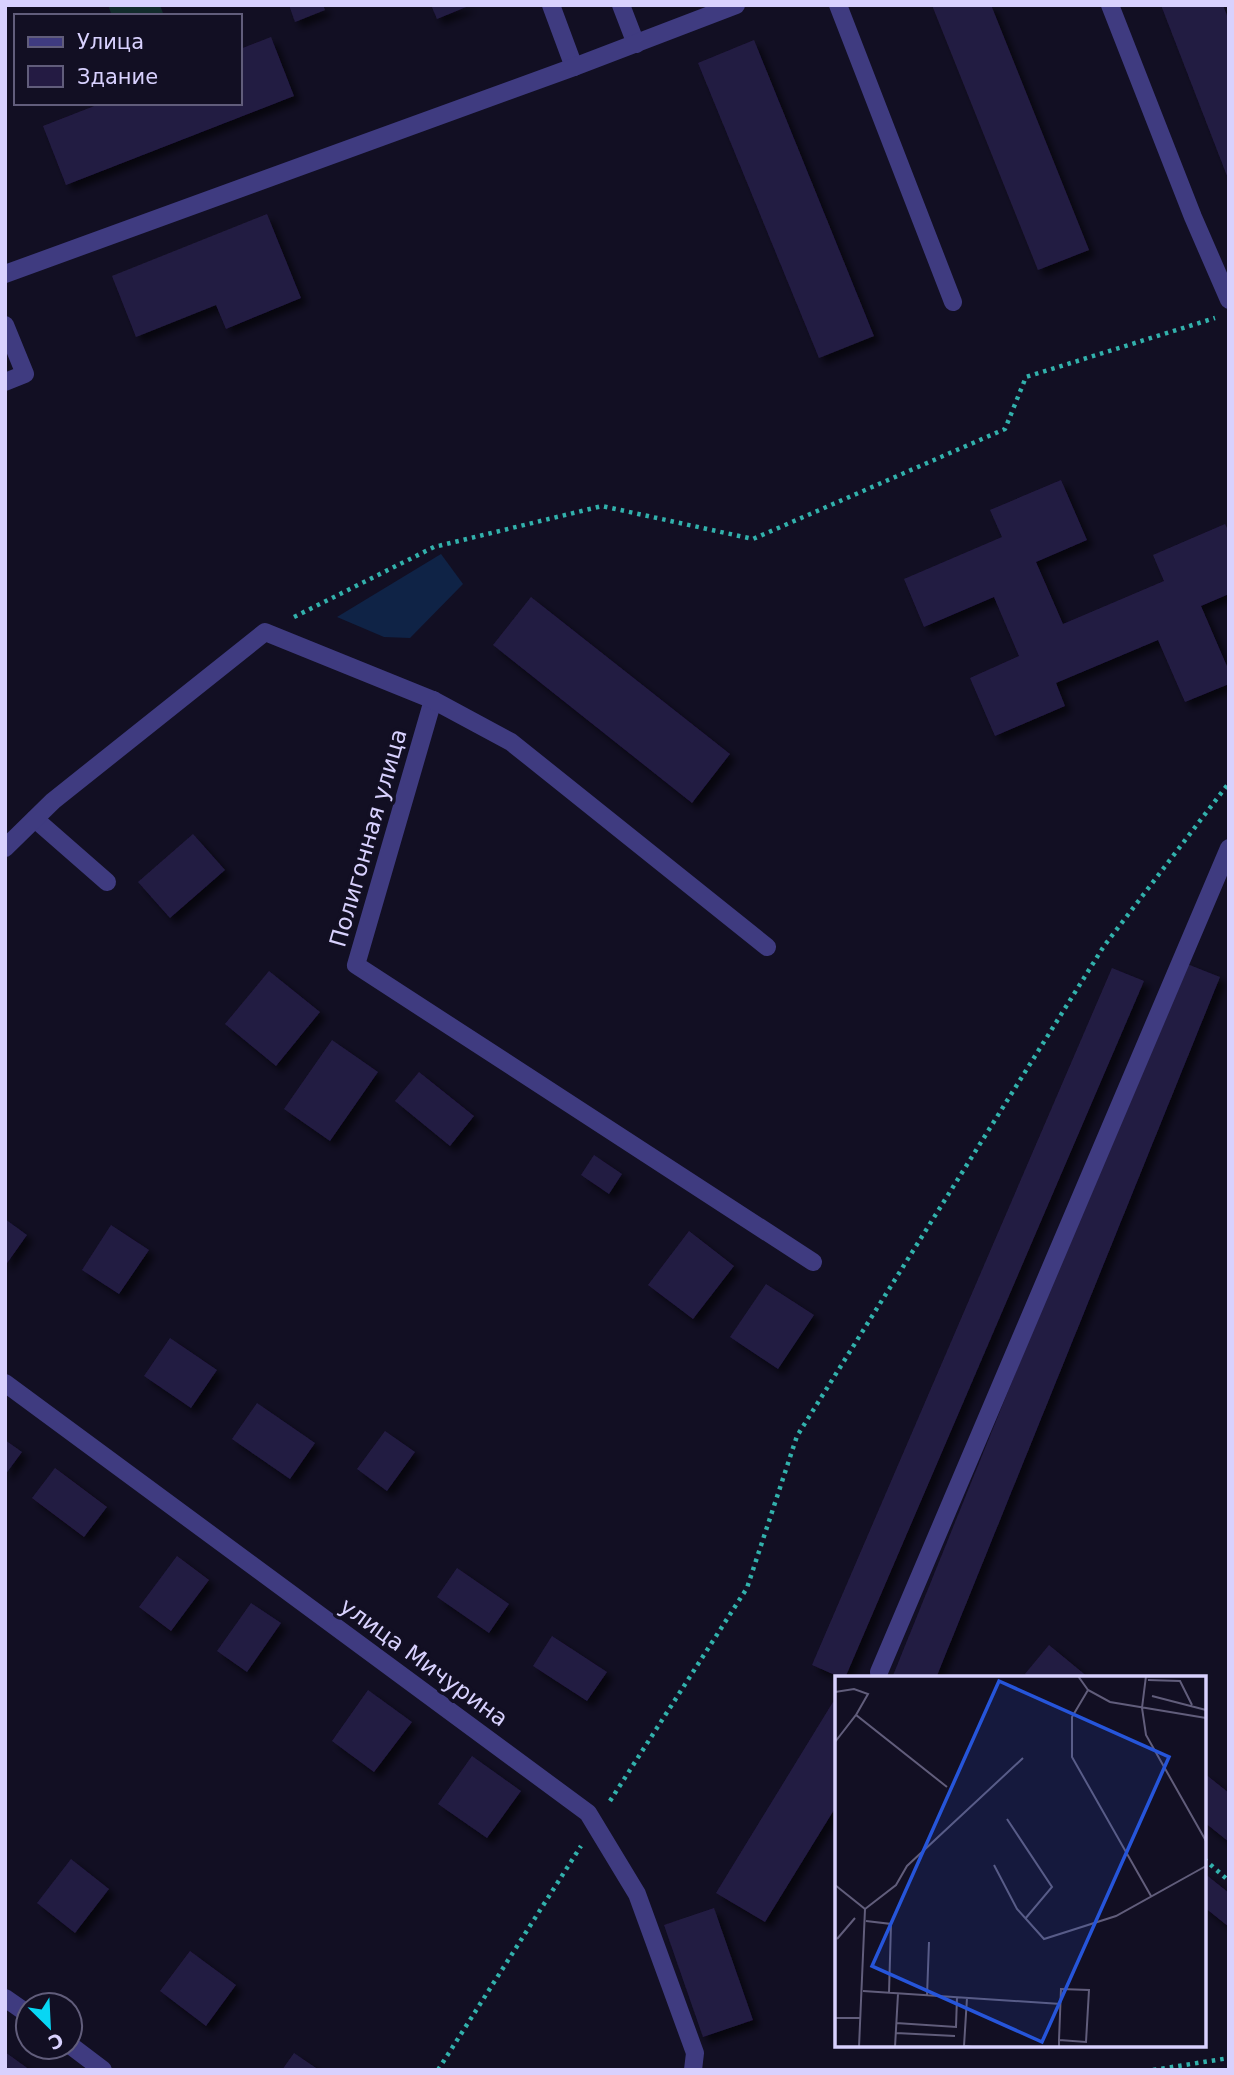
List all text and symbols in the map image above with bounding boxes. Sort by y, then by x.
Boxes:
legend [14,14,242,105]
text: Улица [77,30,144,54]
text: Здание [77,65,158,89]
street label: Полигонная улица [324,726,412,950]
street label: улица Мичурина [335,1592,513,1732]
inset map [835,1676,1206,2047]
north arrow [14,1991,84,2061]
text: С [45,2029,67,2054]

